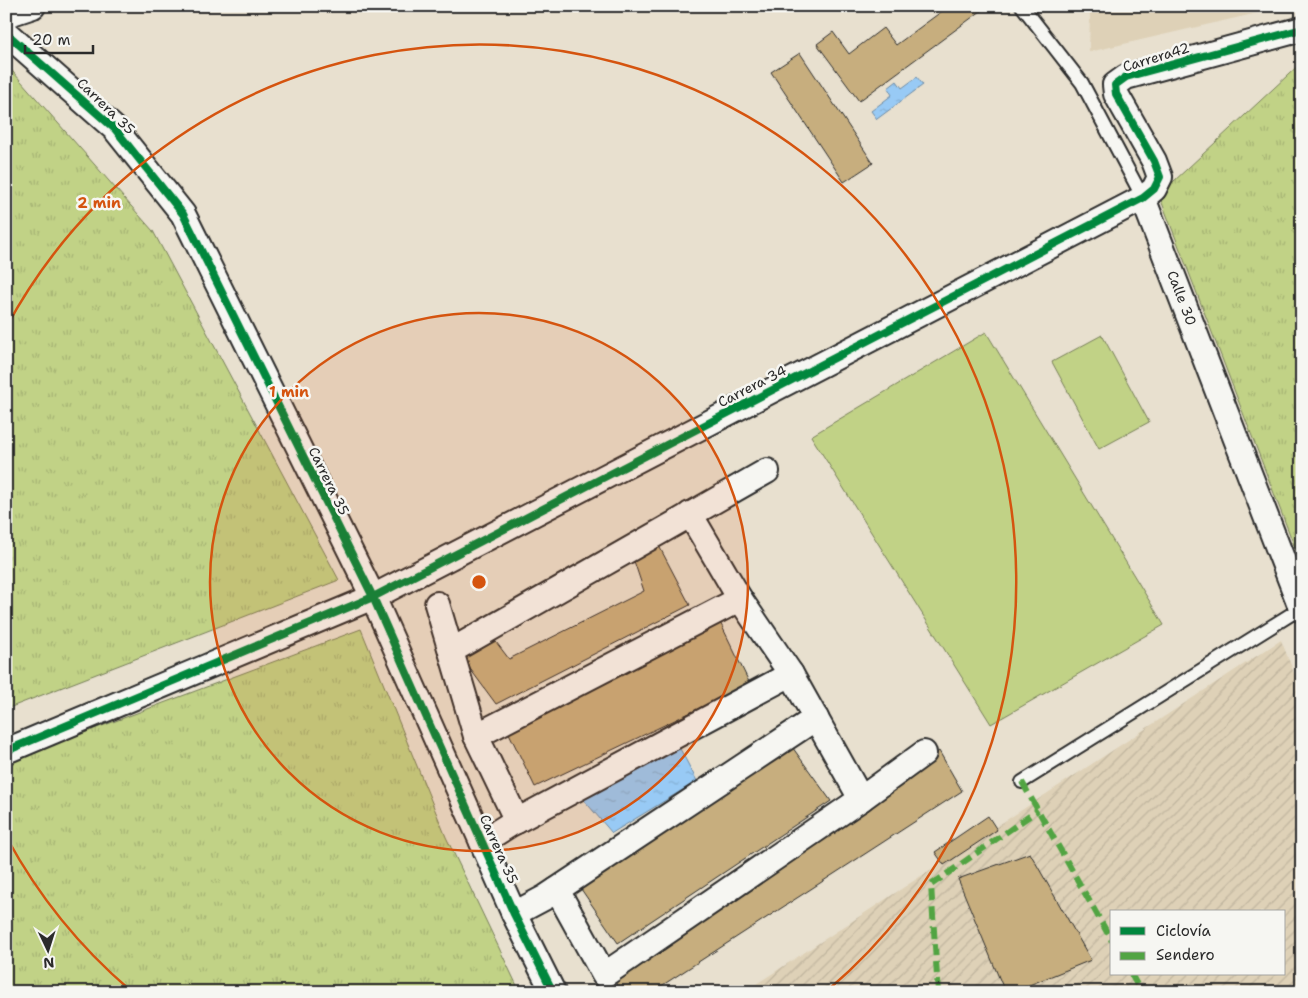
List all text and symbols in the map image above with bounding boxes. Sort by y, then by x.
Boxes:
scale bar [25,22,92,54]
text: 20 m [32,30,71,50]
street label: Carrera42 [1120,38,1192,76]
street label: Carrera 35 [73,74,139,138]
text: 2 min [77,193,121,213]
street label: Calle 30 [1163,268,1201,328]
street label: Carrera 34 [715,361,790,411]
text: 1 min [269,382,309,402]
street label: Carrera 35 [305,444,353,518]
centre of rings [470,573,488,591]
street label: Carrera 35 [476,812,522,886]
legend [1110,910,1286,976]
text: Ciclovía [1156,921,1212,941]
north arrow [22,926,72,976]
text: Sendero [1156,945,1215,965]
text: N [43,954,55,972]

